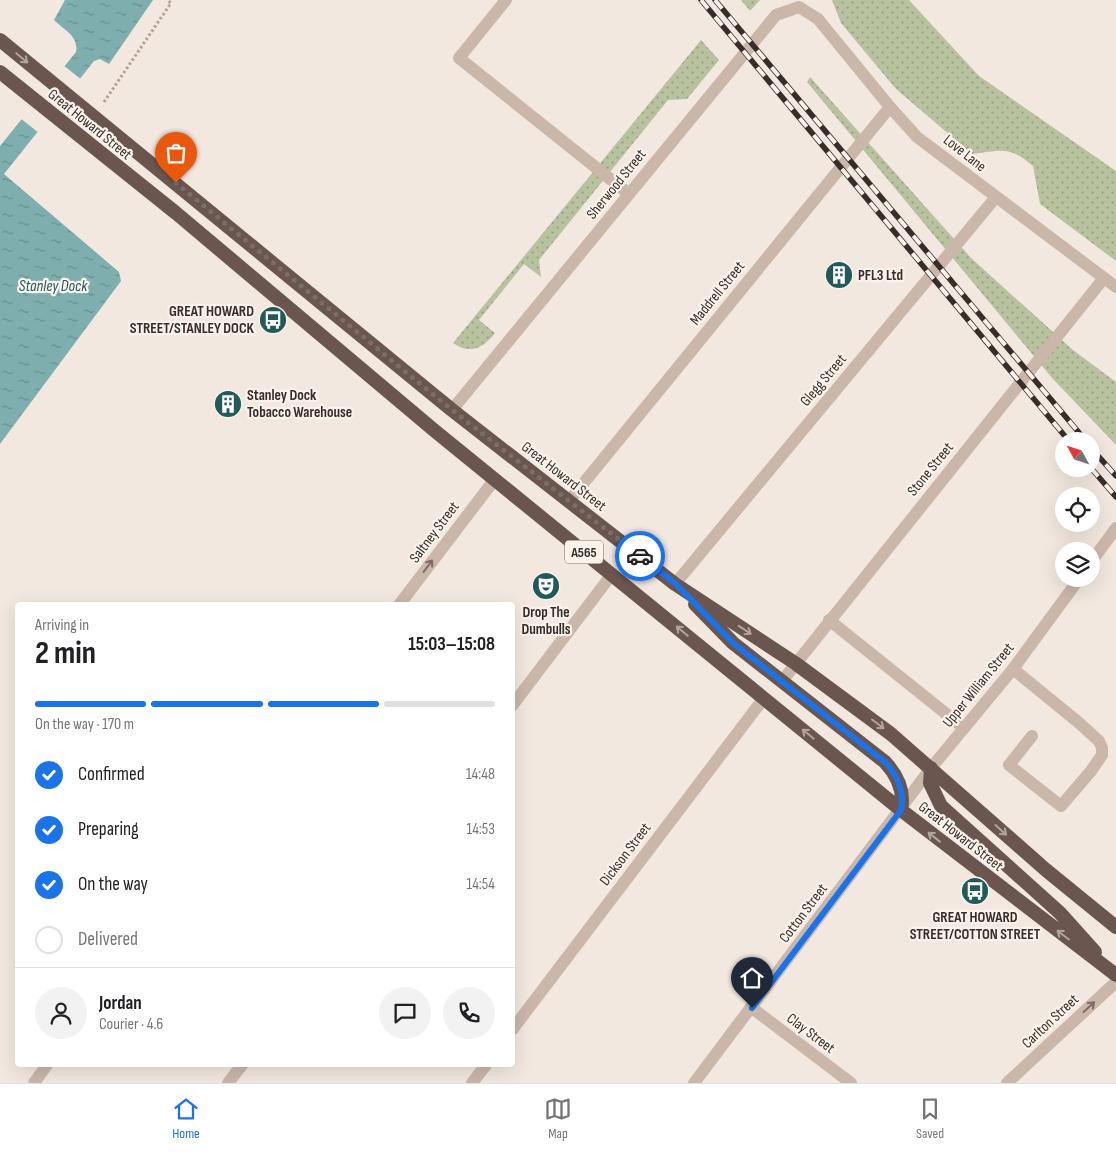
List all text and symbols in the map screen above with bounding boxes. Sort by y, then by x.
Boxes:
one-way arrow [15,52,28,63]
street label: Great Howard Street [44,85,136,164]
street label: Love Lane [939,131,990,176]
pin [155,132,197,183]
icon: bag [162,139,190,167]
street label: Sherwood Street [582,145,651,223]
street label: Maddrell Street [686,257,749,329]
building icon: PFL3 Ltd [824,260,854,290]
place label: PFL3 Ltd [858,266,903,285]
water label: Stanley Dock [19,277,88,296]
place label: GREAT HOWARD STREET/STANLEY DOCK [130,302,255,338]
bus stop icon: GREAT HOWARD STREET/STANLEY DOCK [258,305,288,335]
street label: Glegg Street [796,350,851,410]
place label: Stanley Dock Tobacco Warehouse [247,386,352,422]
building icon: Stanley Dock Tobacco Warehouse [213,389,243,419]
north arrow [1055,432,1100,478]
map controls [1055,432,1100,587]
street label: Great Howard Street [517,437,610,516]
street label: Stone Street [903,438,958,500]
button: locate [1055,487,1100,532]
street label: Saltney Street [405,498,464,567]
courier [615,531,665,581]
road number: A565 [565,540,603,564]
icon: car [626,542,654,570]
button: layers [1055,542,1100,587]
one-way arrow [423,560,434,573]
theatre icon: Drop The Dumbulls [531,571,561,601]
place label: Drop The Dumbulls [521,603,571,639]
text: Arriving in [35,616,89,635]
one-way arrow [676,625,689,637]
one-way arrow [738,625,752,635]
text: 15:03–15:08 [408,633,495,656]
text: 2 min [35,634,96,673]
street label: Upper William Street [939,639,1019,731]
text: On the way · 170 m [35,715,134,734]
one-way arrow [871,718,884,729]
one-way arrow [802,728,815,739]
icon: check [35,761,63,789]
text: Confirmed [78,763,145,786]
text: 14:48 [466,765,495,784]
street label: Great Howard Street [914,797,1007,876]
icon: check [35,816,63,844]
text: Preparing [78,818,139,841]
street label: Dickson Street [596,819,655,889]
text: 14:53 [467,820,495,839]
one-way arrow [994,824,1007,836]
one-way arrow [928,831,941,842]
icon: check [35,871,63,899]
text: On the way [78,873,148,896]
text: 14:54 [467,875,495,894]
bus stop icon: GREAT HOWARD STREET/COTTON STREET [960,876,990,906]
street label: Cotton Street [775,880,832,947]
place label: GREAT HOWARD STREET/COTTON STREET [910,908,1041,944]
text: Delivered [78,928,138,951]
one-way arrow [1057,930,1070,941]
pin [731,957,773,1008]
icon: home [738,964,766,992]
button: person [35,987,87,1039]
button: chat [379,987,431,1039]
button: phone [443,987,495,1039]
street label: Carlton Street [1018,990,1083,1053]
text: Jordan [99,992,142,1015]
one-way arrow [1083,1001,1095,1013]
street label: Clay Street [783,1009,839,1058]
text: Courier · 4.6 [99,1015,163,1034]
tab: Home [172,1095,200,1142]
tab: Map [544,1095,572,1142]
tab: Saved [916,1095,944,1142]

